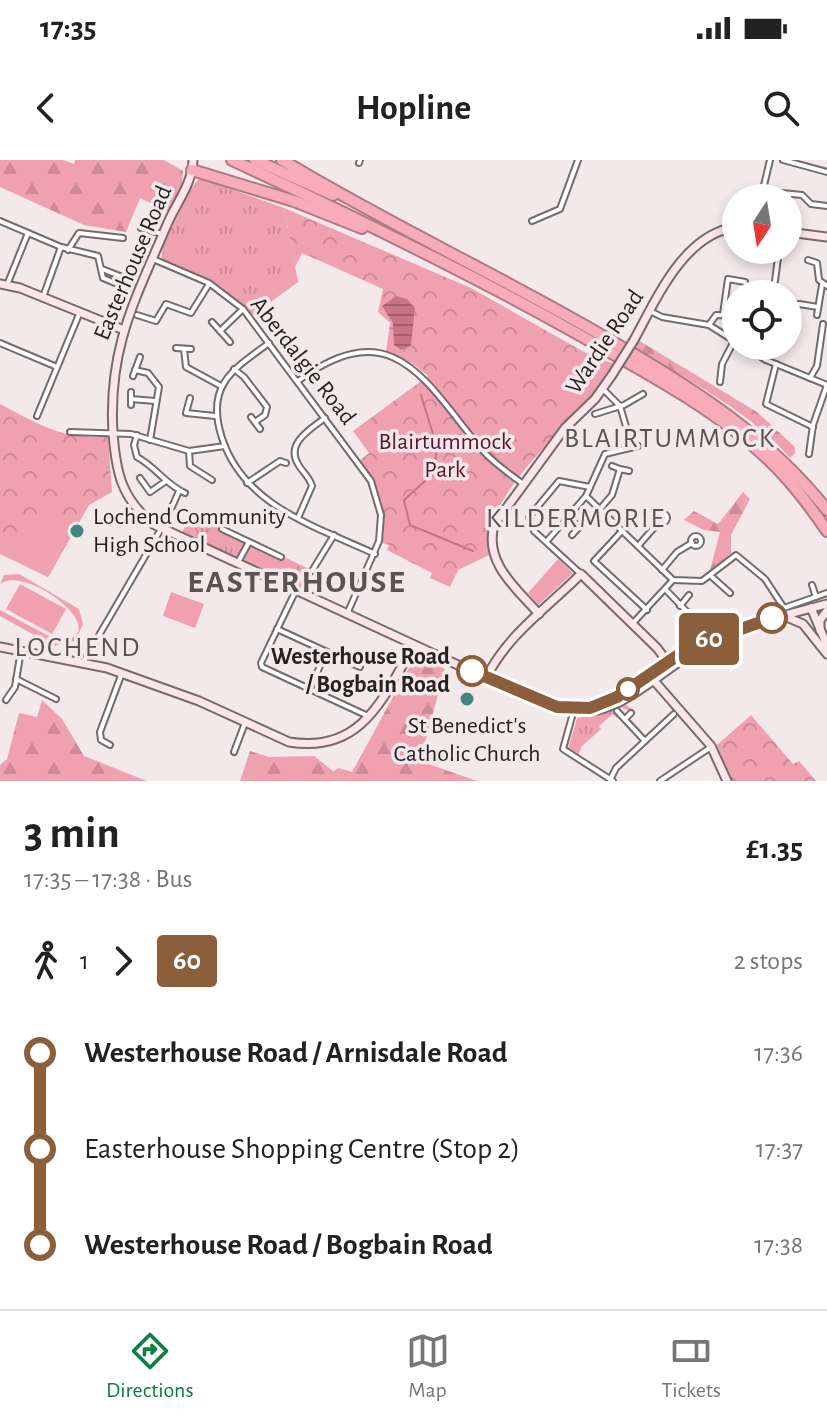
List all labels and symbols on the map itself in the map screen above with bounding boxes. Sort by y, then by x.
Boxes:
street label: Easterhouse Road [90,182,176,344]
north arrow [722,184,802,264]
street label: Wardie Road [562,286,648,398]
street label: Aberdalgie Road [246,293,360,429]
district label: BLAIRTUMMOCK [564,425,776,453]
park label: Blairtummock Park [378,430,512,482]
place label: Lochend Community High School [93,505,286,557]
district label: KILDERMORIE [486,505,666,533]
marker: Lochend Community High School [68,522,86,540]
district label: EASTERHOUSE [187,566,407,598]
unlabelled marker [757,603,787,633]
line badge: 60 [673,613,745,665]
district label: LOCHEND [15,634,141,662]
place label: Westerhouse Road / Bogbain Road [271,645,450,697]
marker: Westerhouse Road / Bogbain Road [457,656,487,686]
unlabelled marker [617,678,639,700]
marker: St Benedict's Catholic Church [458,690,476,708]
place label: St Benedict's Catholic Church [394,714,540,766]

